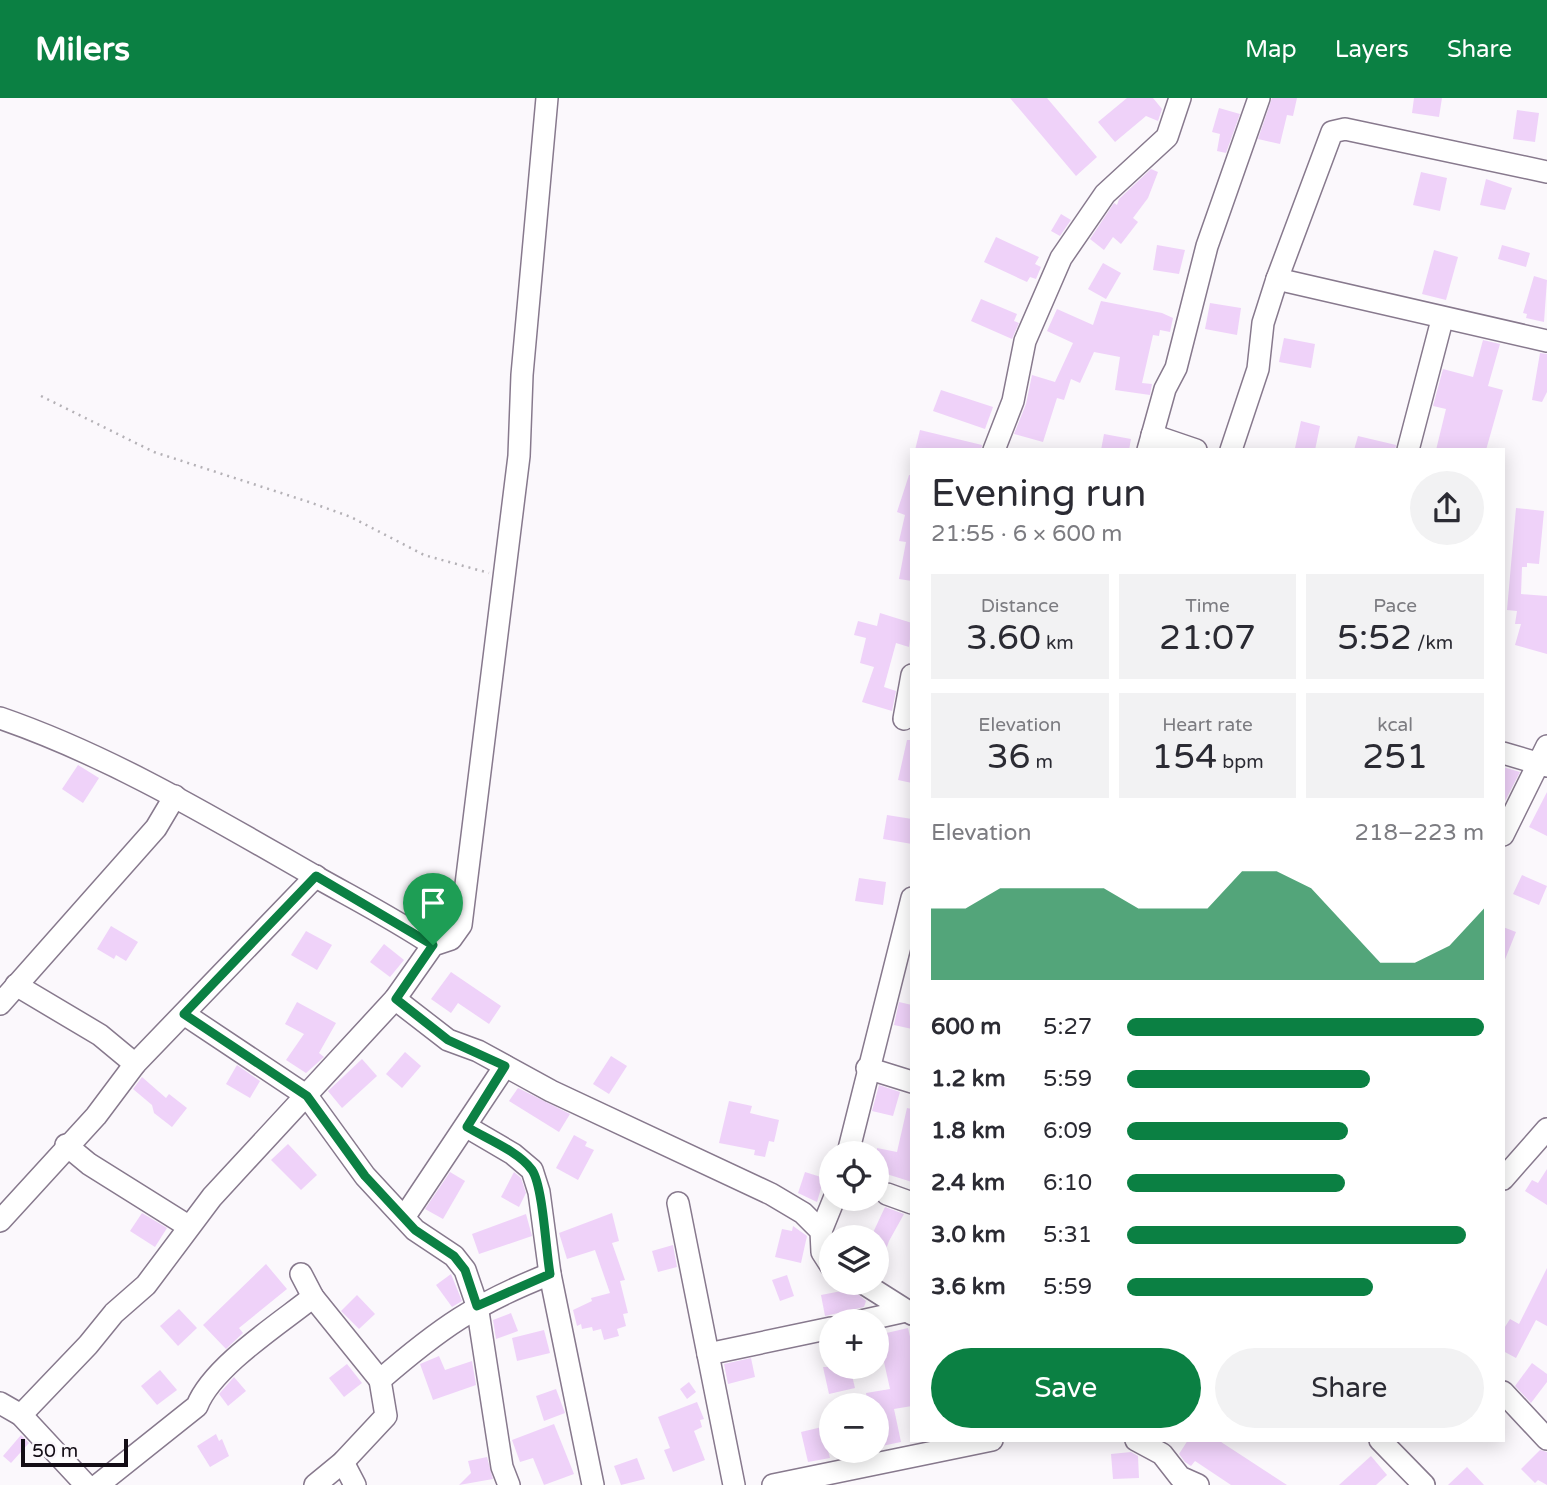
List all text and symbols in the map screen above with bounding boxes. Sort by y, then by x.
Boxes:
text: Milers [35,30,130,69]
text: Map [1245,35,1297,64]
text: Layers [1335,35,1409,64]
text: Share [1447,35,1512,64]
text: Evening run [931,471,1146,517]
button: share [1410,471,1484,545]
text: 21:55 · 6 × 600 m [931,520,1122,548]
text: Distance [981,595,1059,617]
text: Time [1185,595,1230,617]
text: Pace [1373,595,1417,617]
text: 3.60 [966,617,1041,659]
text: 21:07 [1159,617,1256,659]
text: 5:52 [1337,617,1412,659]
text: km [1041,632,1074,654]
text: /km [1412,632,1453,654]
text: Elevation [978,714,1061,736]
text: Heart rate [1162,714,1253,736]
text: kcal [1377,714,1413,736]
text: 36 [987,736,1031,778]
text: 154 [1151,736,1217,778]
text: 251 [1362,736,1428,778]
text: m [1031,751,1053,773]
text: bpm [1217,751,1264,773]
text: Elevation [931,819,1032,847]
text: 218–223 m [1355,819,1484,847]
pin [403,873,463,945]
icon: arrive [414,884,452,922]
text: 600 m [931,1013,1001,1041]
text: 5:27 [1043,1013,1092,1041]
text: 1.2 km [931,1065,1006,1093]
text: 5:59 [1043,1065,1092,1093]
text: 1.8 km [931,1117,1005,1145]
text: 6:09 [1043,1117,1092,1145]
map controls [819,1141,889,1463]
button: locate [819,1141,889,1211]
text: 2.4 km [931,1169,1005,1197]
text: 6:10 [1043,1169,1092,1197]
text: 3.0 km [931,1221,1006,1249]
text: 5:31 [1043,1221,1092,1249]
button: layers [819,1225,889,1295]
text: 3.6 km [931,1273,1006,1301]
text: 5:59 [1043,1273,1092,1301]
button: + [819,1309,889,1379]
button: Save [931,1348,1201,1428]
button: Share [1215,1348,1484,1428]
button: − [819,1393,889,1463]
scale bar [21,1436,128,1468]
text: 50 m [32,1440,78,1462]

